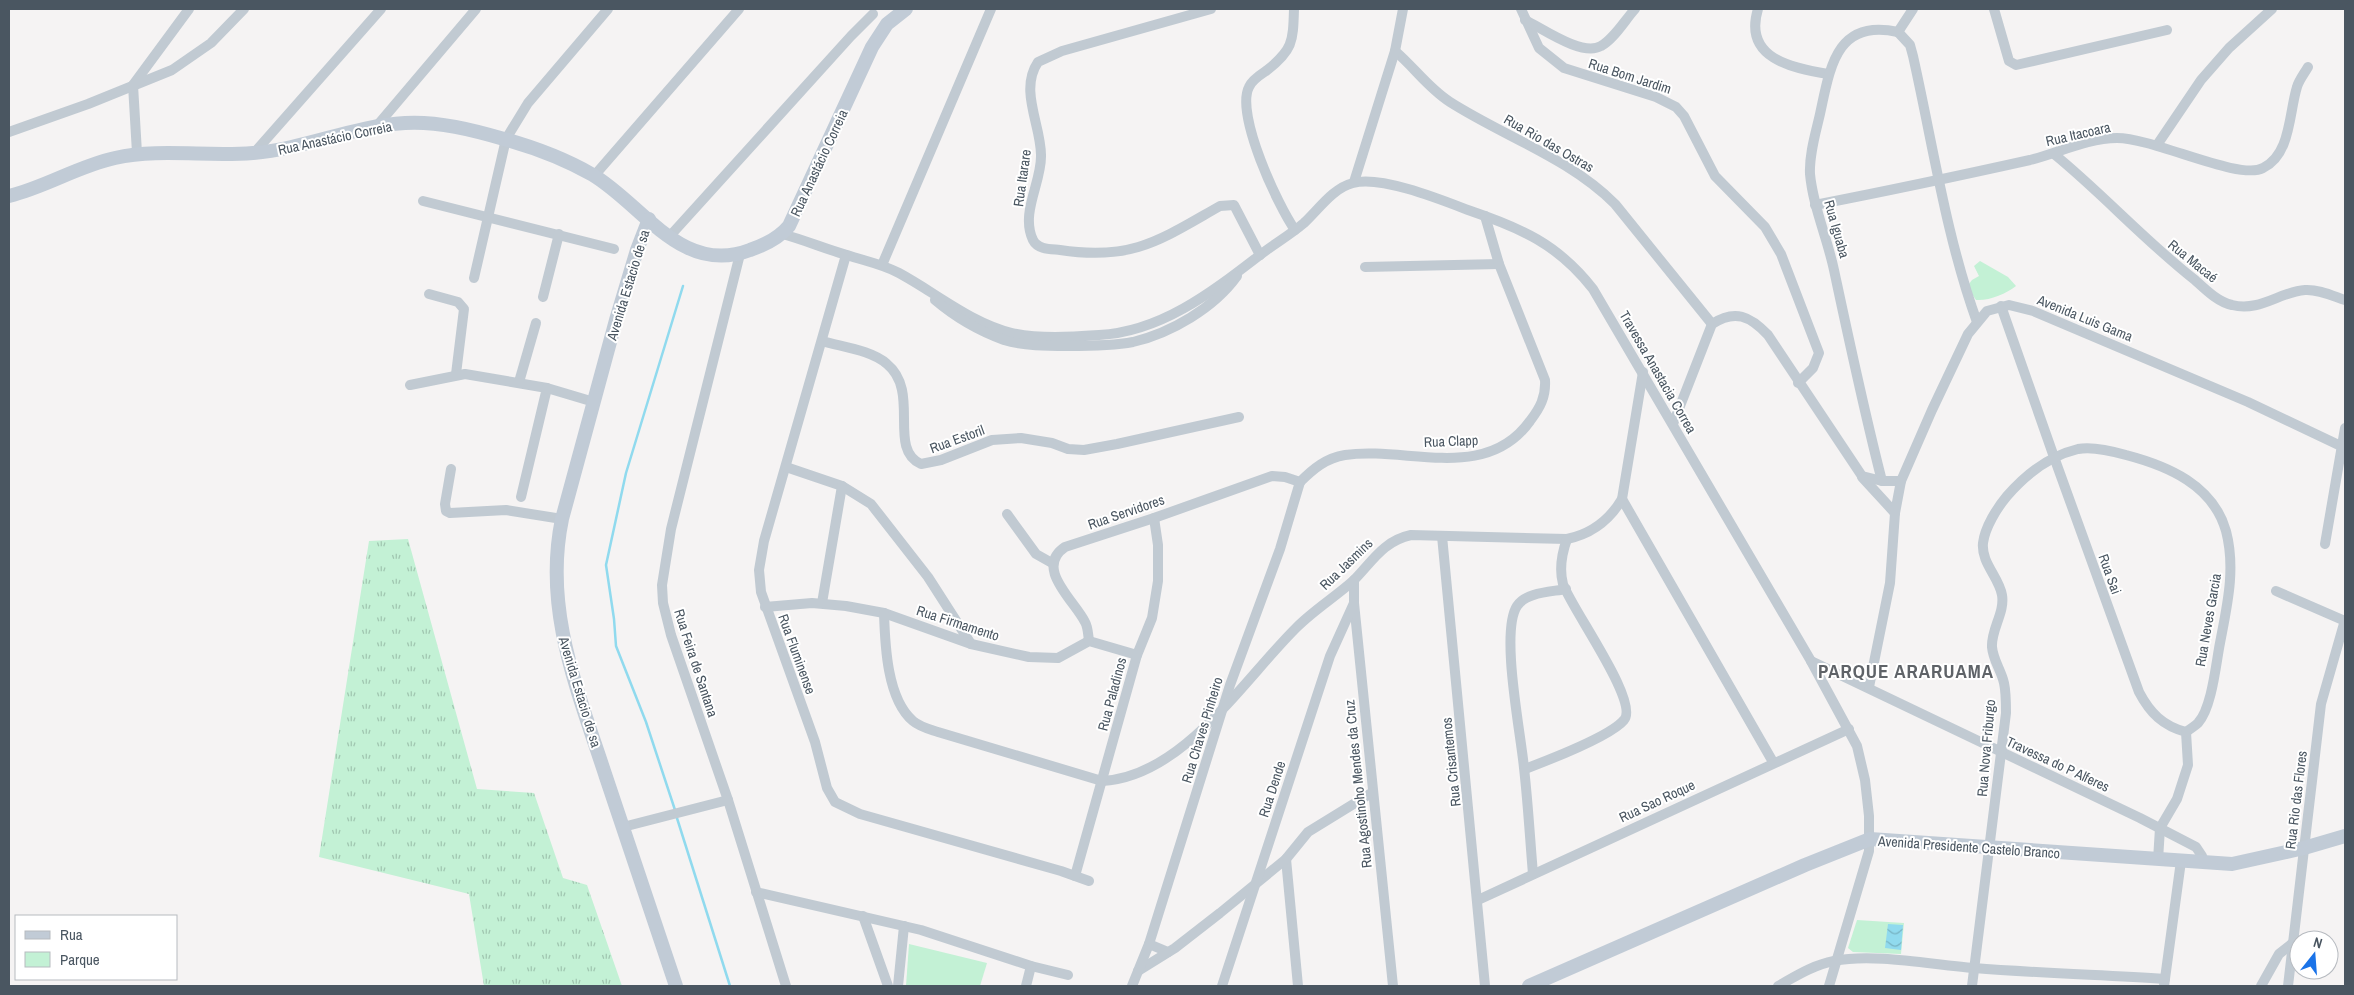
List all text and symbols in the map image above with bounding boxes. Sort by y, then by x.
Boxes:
street label: Rua Bom Jardim [1586,54,1674,98]
street label: Rua Anastácio Correia [786,106,852,219]
street label: Rua Rio das Ostras [1501,110,1597,176]
street label: Rua Anastácio Correia [276,117,394,159]
street label: Rua Itacoara [2044,118,2113,150]
street label: Rua Itarare [1009,148,1035,208]
street label: Rua Iguaba [1820,198,1854,261]
street label: Avenida Estacio de sa [602,227,654,343]
street label: Rua Macaé [2165,236,2221,286]
street label: Avenida Luis Gama [2034,290,2136,346]
street label: Travessa Anastacia Correa [1616,307,1701,437]
street label: Rua Estoril [927,421,987,457]
street label: Rua Clapp [1424,431,1478,451]
street label: Rua Servidores [1085,490,1167,533]
street label: Rua Jasmins [1316,534,1377,594]
street label: Rua Sai [2094,551,2126,597]
street label: Rua Neves Garcia [2191,571,2225,668]
street label: Rua Firmamento [914,601,1002,645]
street label: Rua Feira de Santana [670,607,722,720]
street label: Rua Fluminense [774,611,820,697]
street label: Avenida Estacio de sa [554,634,606,750]
street label: Rua Paladinos [1094,655,1131,733]
district label: PARQUE ARARUAMA [1818,658,1994,684]
street label: Rua Chaves Pinheiro [1177,675,1227,785]
street label: Rua Agostinoho Mendes da Cruz [1340,699,1376,869]
street label: Rua Nova Friburgo [1973,699,1999,797]
street label: Rua Crisantemos [1437,716,1465,807]
street label: Travessa do P Alferes [2004,732,2113,796]
street label: Rua Rio das Flores [2281,750,2311,850]
street label: Rua Dende [1254,759,1290,819]
street label: Rua Sao Roque [1616,776,1698,826]
street label: Avenida Presidente Castelo Branco [1876,832,2061,862]
legend [15,915,178,980]
text: Rua [60,924,83,945]
north arrow [2289,930,2339,980]
text: N [2311,933,2324,952]
text: Parque [60,949,100,970]

